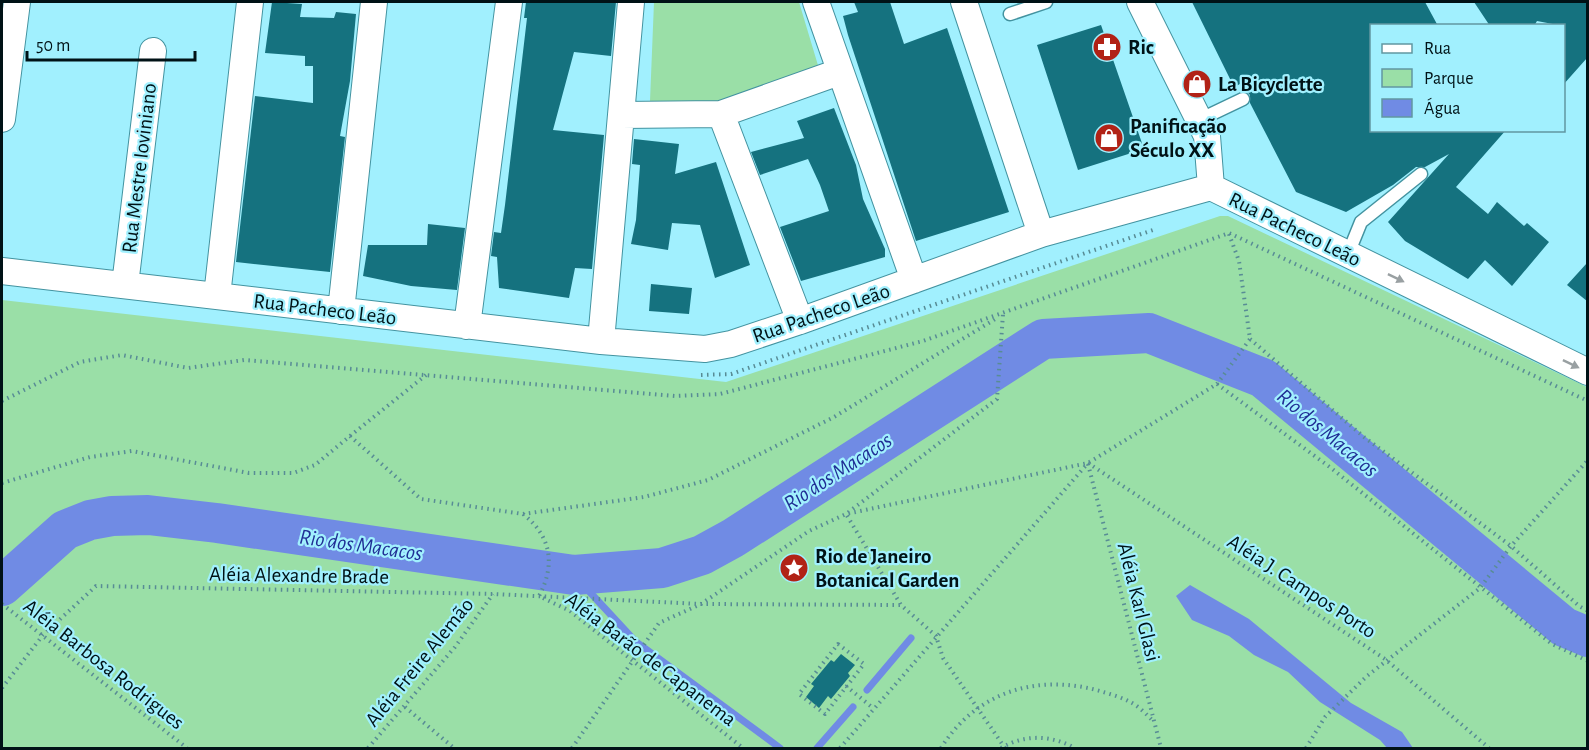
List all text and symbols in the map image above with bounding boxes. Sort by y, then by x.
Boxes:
scale bar [27,24,195,62]
legend [1370,24,1565,132]
pharmacy icon: Ric [1091,31,1123,63]
text: 50 m [36,37,70,55]
place label: Ric [1128,37,1154,58]
text: Rua [1424,40,1451,58]
shop icon: La Bicyclette [1181,68,1213,100]
text: Parque [1424,70,1473,88]
place label: La Bicyclette [1218,74,1323,95]
street label: Rua Mestre Ioviniano [119,82,160,254]
text: Água [1424,97,1461,118]
place label: Panificação Século XX [1130,116,1227,161]
shop icon: Panificação Século XX [1093,122,1125,154]
street label: Rua Pacheco Leão [1226,188,1364,270]
one-way arrow [1387,273,1404,283]
street label: Rua Pacheco Leão [750,280,893,347]
street label: Rua Pacheco Leão [252,290,398,329]
one-way arrow [1562,359,1579,369]
water label: Rio dos Macacos [1273,385,1382,481]
water label: Rio dos Macacos [780,429,896,515]
water label: Rio dos Macacos [298,525,424,565]
street label: Aléia J. Campos Porto [1224,531,1380,642]
street label: Aléia Karl Glasi [1114,541,1163,664]
place label: Rio de Janeiro Botanical Garden [815,546,959,591]
place icon: Rio de Janeiro Botanical Garden [778,552,810,584]
street label: Aléia Alexandre Brade [209,563,389,588]
street label: Aléia Barão de Capanema [561,588,740,731]
street label: Aléia Freire Alemão [361,594,478,731]
street label: Aléia Barbosa Rodrigues [20,595,188,733]

